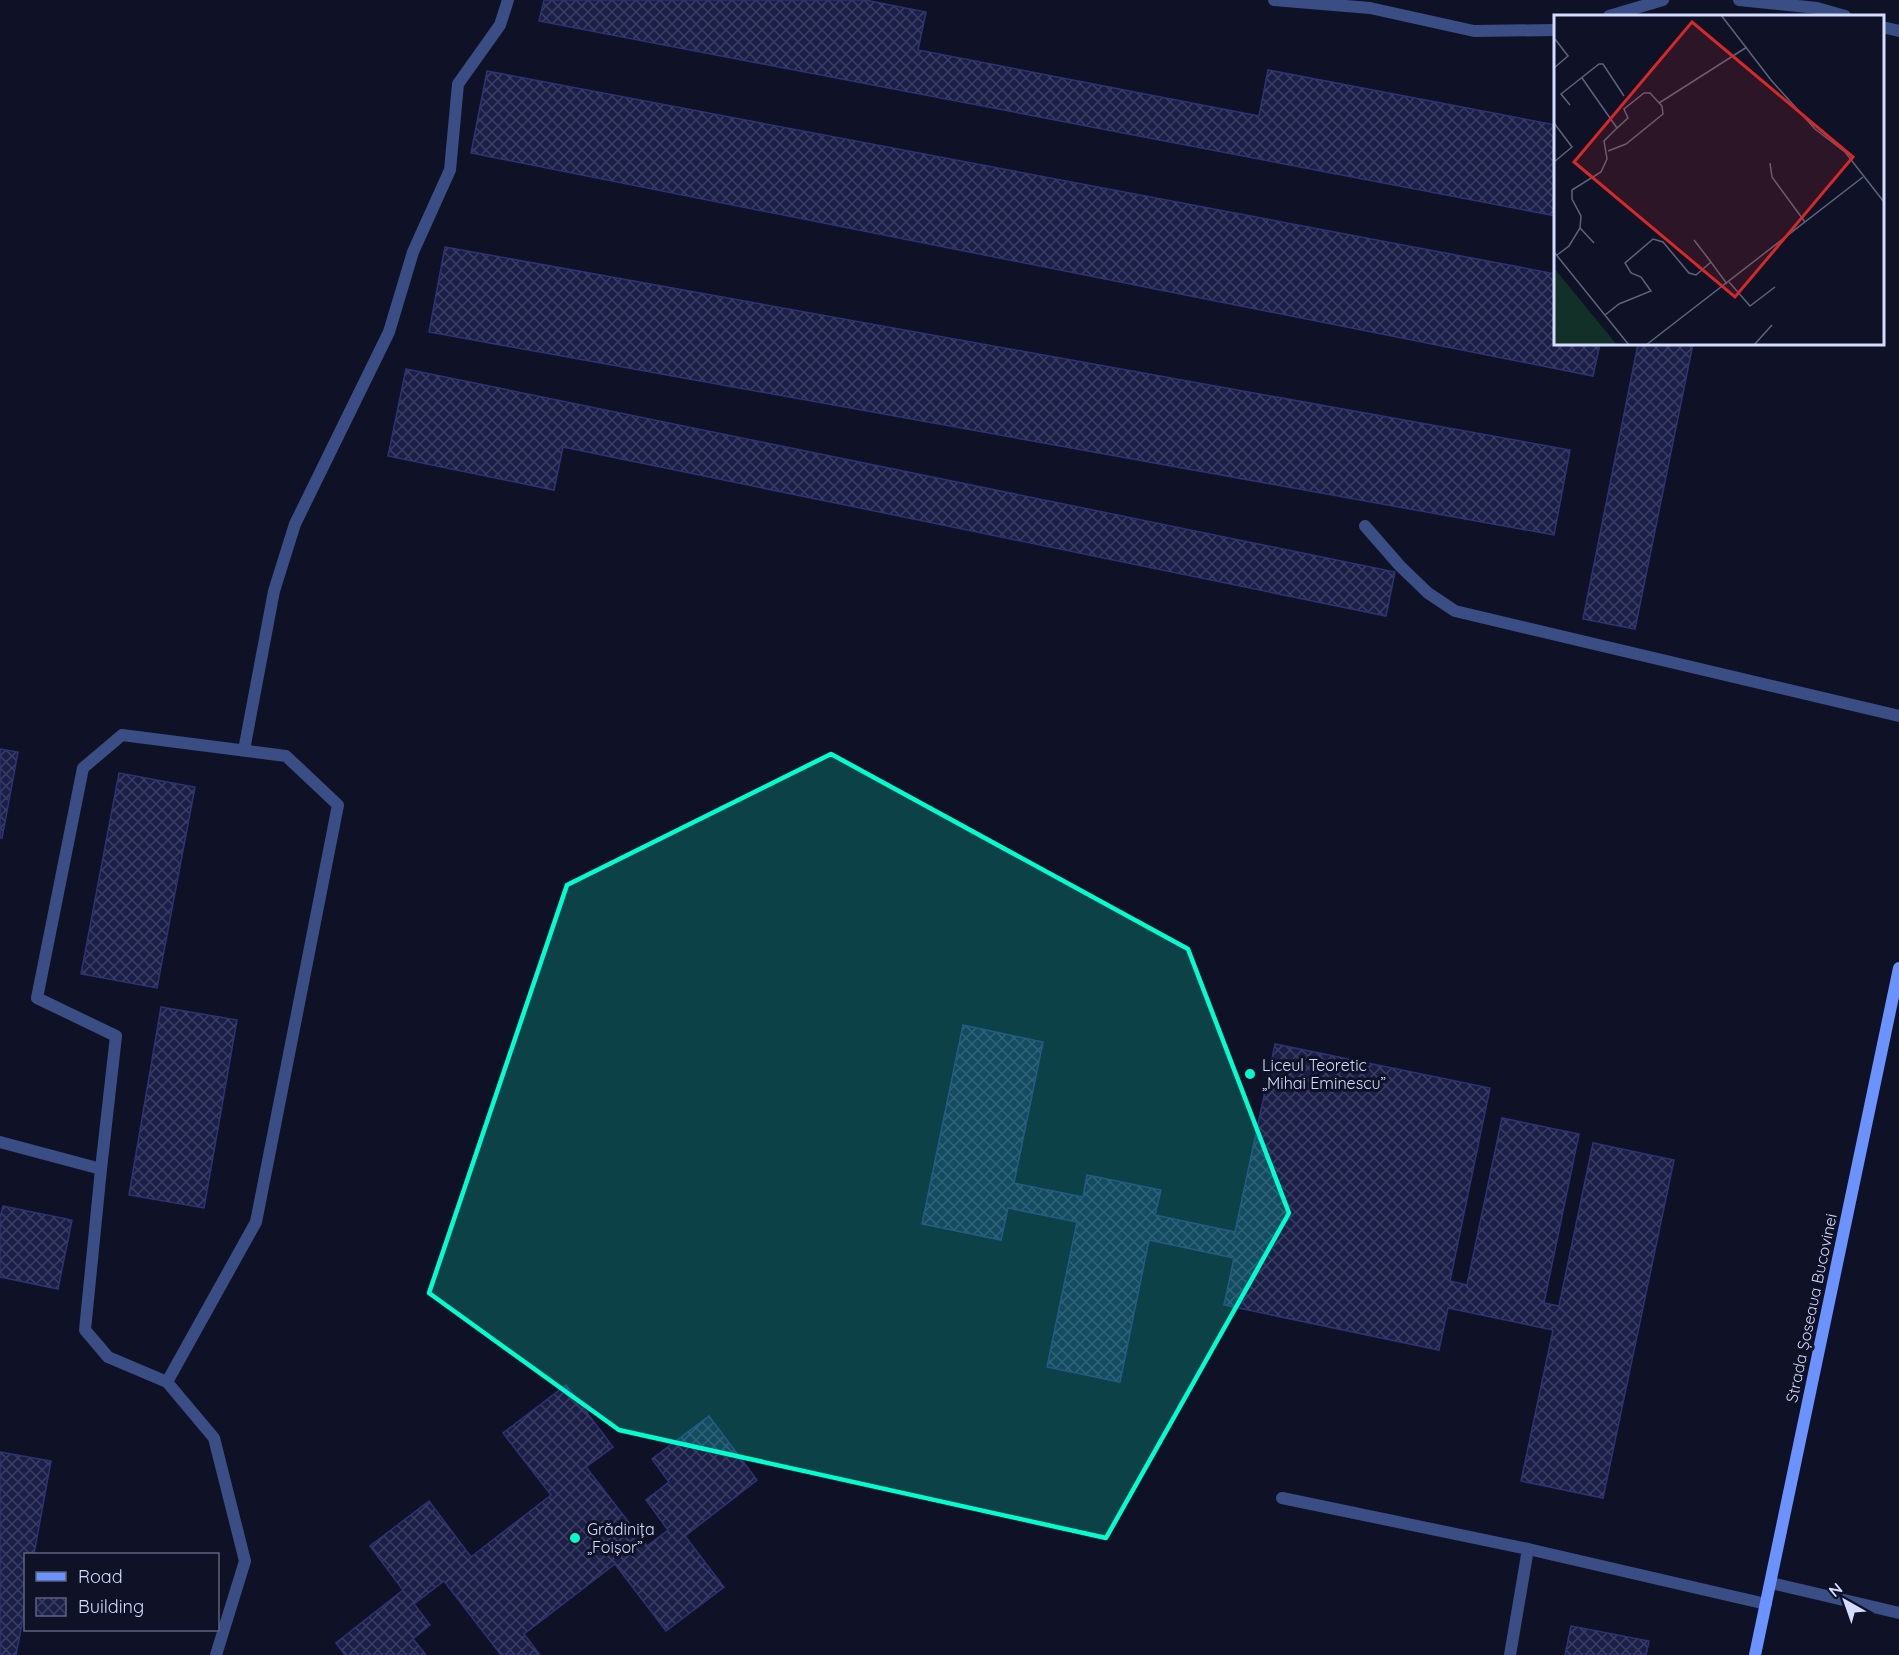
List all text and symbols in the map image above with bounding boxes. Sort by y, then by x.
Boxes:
inset map [1554,15,1884,345]
place label: Liceul Teoretic „Mihai Eminescu” [1262,1055,1386,1093]
marker: Liceul Teoretic „Mihai Eminescu” [1243,1067,1257,1081]
street label: Strada Șoseaua Bucovinei [1781,1212,1841,1404]
place label: Grădinița „Foișor” [587,1519,655,1557]
marker: Grădinița „Foișor” [568,1531,582,1545]
legend [24,1553,219,1631]
text: Road [78,1565,123,1588]
north arrow [1815,1571,1875,1631]
text: N [1824,1578,1846,1601]
text: Building [78,1595,144,1618]

